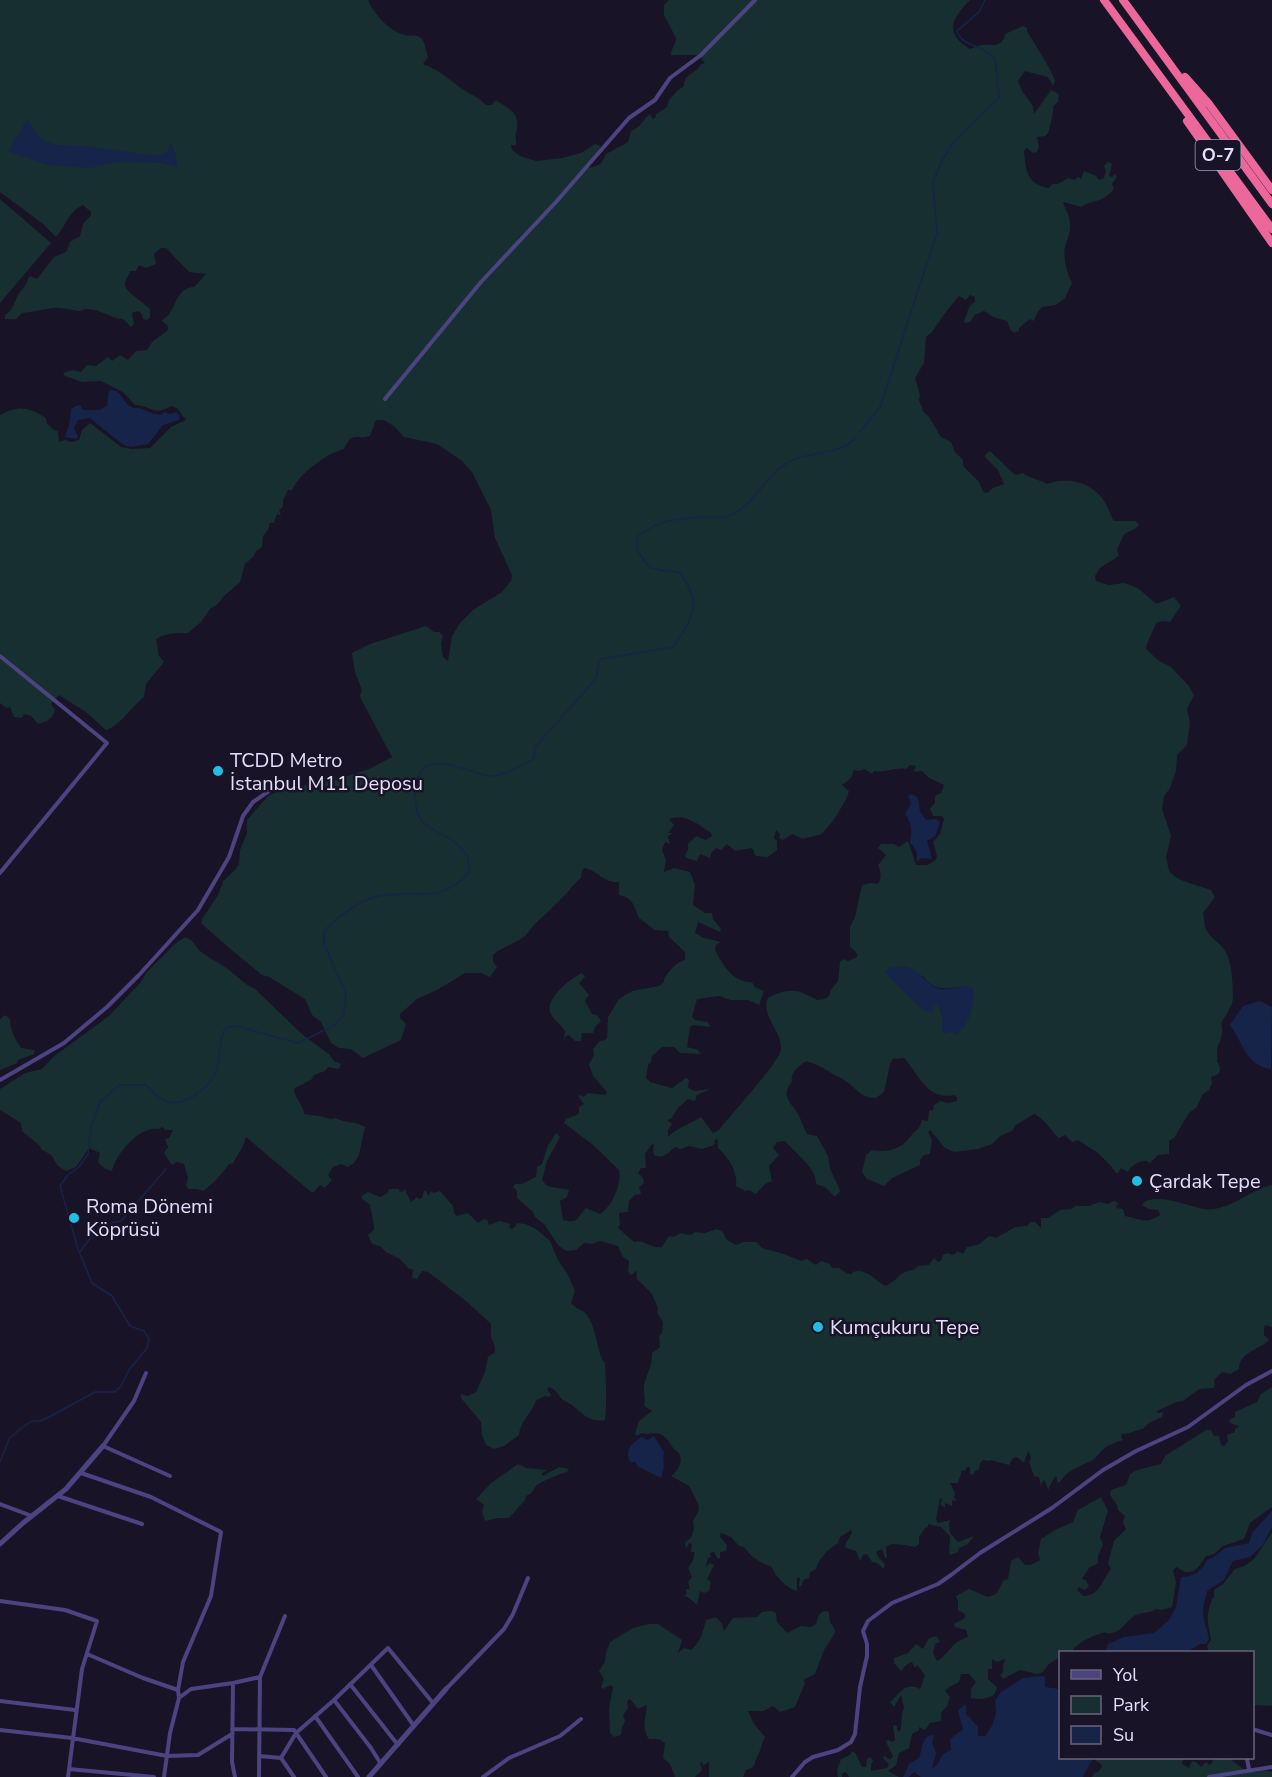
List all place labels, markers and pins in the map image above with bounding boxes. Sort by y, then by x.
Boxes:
place label: TCDD Metro İstanbul M11 Deposu [230,747,423,797]
marker: TCDD Metro İstanbul M11 Deposu [211,764,225,778]
place label: Çardak Tepe [1149,1168,1261,1195]
marker: Çardak Tepe [1130,1174,1144,1188]
place label: Roma Dönemi Köprüsü [86,1193,213,1243]
marker: Roma Dönemi Köprüsü [67,1211,81,1225]
place label: Kumçukuru Tepe [830,1314,979,1341]
marker: Kumçukuru Tepe [811,1320,825,1334]

